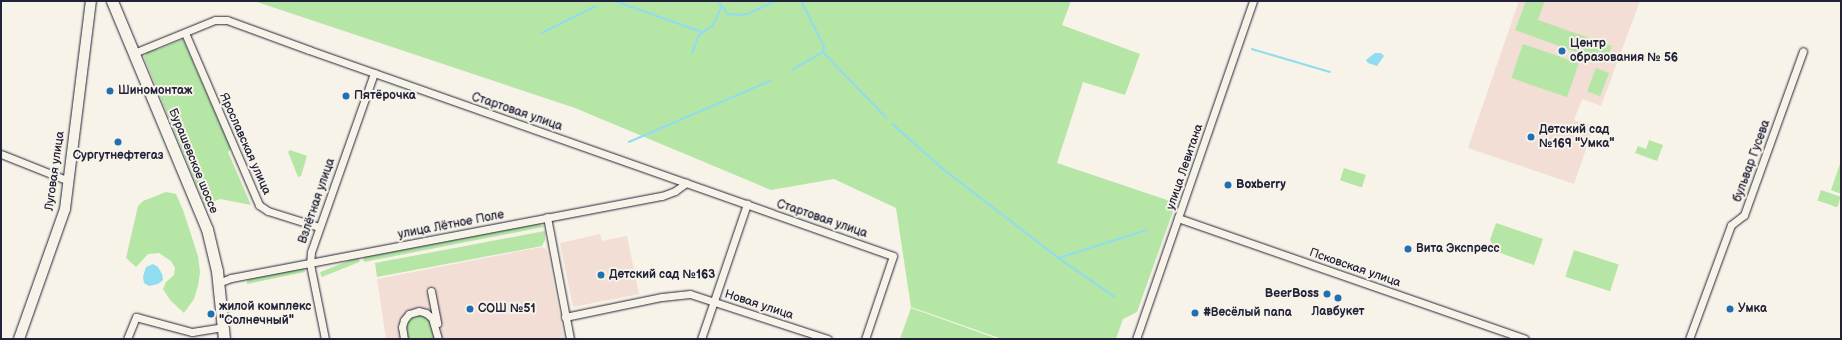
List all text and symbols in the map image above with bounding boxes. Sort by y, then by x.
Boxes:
place label: Центр образования № 56 [1570,37,1678,65]
marker: Центр образования № 56 [1557,46,1567,56]
place label: Шиномонтаж [118,84,192,98]
marker: Шиномонтаж [105,86,115,96]
place label: Пятёрочка [354,89,416,103]
street label: Стартовая улица [470,90,564,134]
street label: Ярославская улица [216,91,274,197]
marker: Пятёрочка [341,91,351,101]
street label: Бурашевское шоссе [165,106,221,216]
street label: бульвар Гусева [1730,118,1774,204]
street label: улица Левитана [1164,122,1206,212]
place label: Детский сад №169 "Умка" [1539,123,1614,151]
street label: Луговая улица [42,130,68,212]
marker: Детский сад №169 "Умка" [1526,132,1536,142]
marker: Сургутнефтегаз [113,137,123,147]
place label: Сургутнефтегаз [73,149,163,163]
street label: Взлётная улица [296,156,338,246]
place label: Boxberry [1236,178,1286,192]
marker: Boxberry [1223,180,1233,190]
street label: Стартовая улица [775,197,869,241]
street label: улица Лётное Поле [397,208,505,242]
place label: Вита Экспресс [1416,242,1500,256]
marker: Вита Экспресс [1403,244,1413,254]
street label: Псковская улица [1307,246,1403,290]
place label: Детский сад №163 [609,268,715,282]
marker: Детский сад №163 [596,270,606,280]
street label: Новая улица [723,287,795,323]
place label: BeerBoss [1265,287,1319,301]
marker: BeerBoss [1322,289,1332,299]
marker: Лавбукет [1333,293,1343,303]
place label: жилой комплекс "Солнечный" [219,300,311,328]
place label: СОШ №51 [478,302,535,316]
place label: Умка [1738,302,1767,316]
marker: СОШ №51 [465,304,475,314]
marker: Умка [1725,304,1735,314]
place label: Лавбукет [1311,305,1365,319]
place label: #Весёлый папа [1203,306,1292,320]
marker: #Весёлый папа [1190,308,1200,318]
marker: жилой комплекс "Солнечный" [206,309,216,319]

